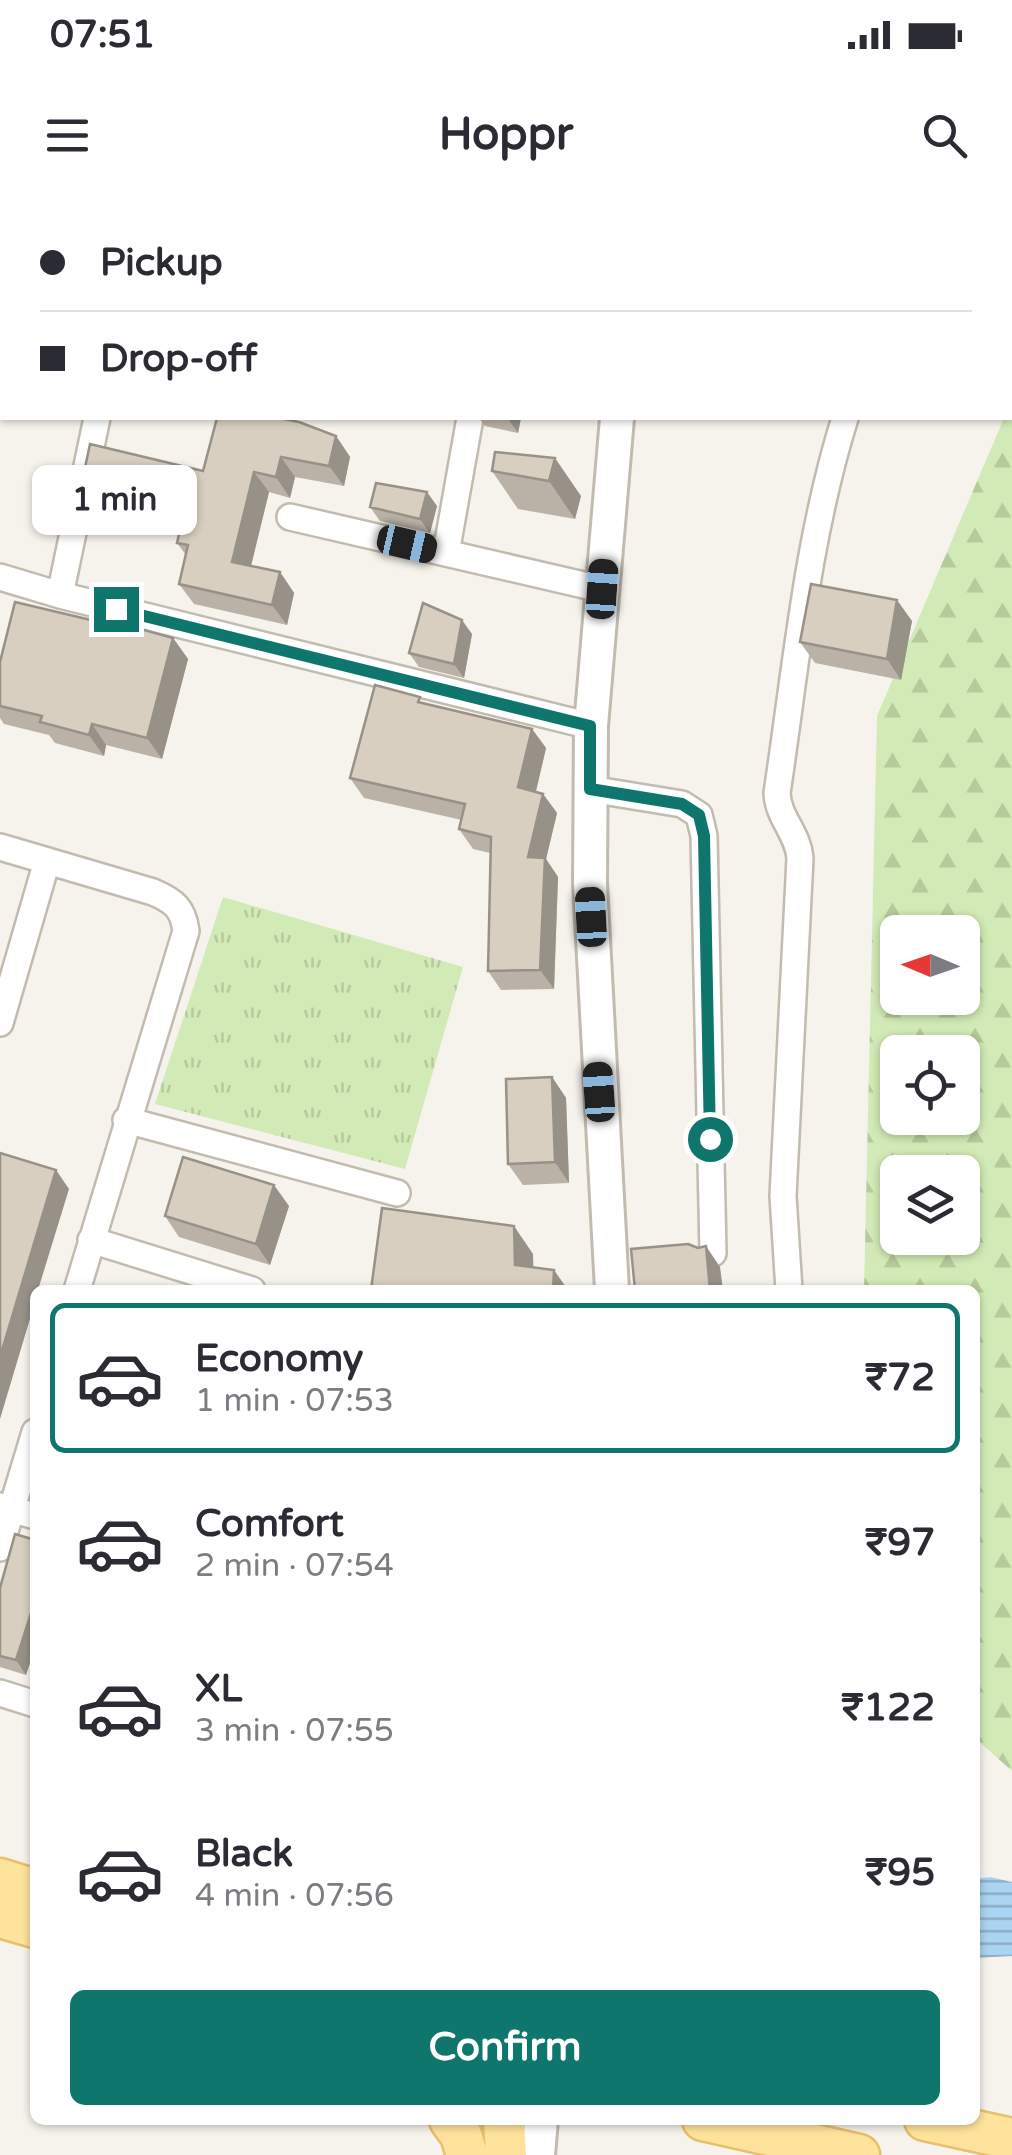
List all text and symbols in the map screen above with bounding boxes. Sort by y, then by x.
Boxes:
text: 07:51 [50,12,155,58]
icon: menu [40,108,95,163]
text: Hoppr [439,108,573,162]
icon: search [917,108,972,163]
text: Pickup [100,240,223,286]
text: Drop-off [100,336,257,382]
callout: 1 min [34,464,198,534]
text: 1 min [72,481,157,519]
car [374,523,440,565]
car [585,558,619,620]
route end [94,587,139,632]
car [574,886,608,948]
north arrow [880,915,980,1015]
map controls [880,915,980,1255]
button: locate [880,1035,980,1135]
car [582,1061,616,1123]
route start [688,1117,733,1162]
button: layers [880,1155,980,1255]
icon: car [75,1333,165,1423]
text: Economy [195,1336,363,1382]
text: ₹72 [865,1355,935,1401]
text: 1 min · 07:53 [195,1382,394,1420]
icon: car [75,1498,165,1588]
text: Comfort [195,1501,344,1547]
text: ₹97 [865,1520,935,1566]
text: 2 min · 07:54 [195,1547,394,1585]
icon: car [75,1663,165,1753]
text: XL [195,1666,242,1712]
text: ₹122 [841,1685,935,1731]
text: 3 min · 07:55 [195,1712,394,1750]
icon: car [75,1828,165,1918]
text: Black [195,1831,293,1877]
text: ₹95 [865,1850,935,1896]
text: 4 min · 07:56 [195,1877,394,1915]
button: Confirm [70,1990,940,2105]

